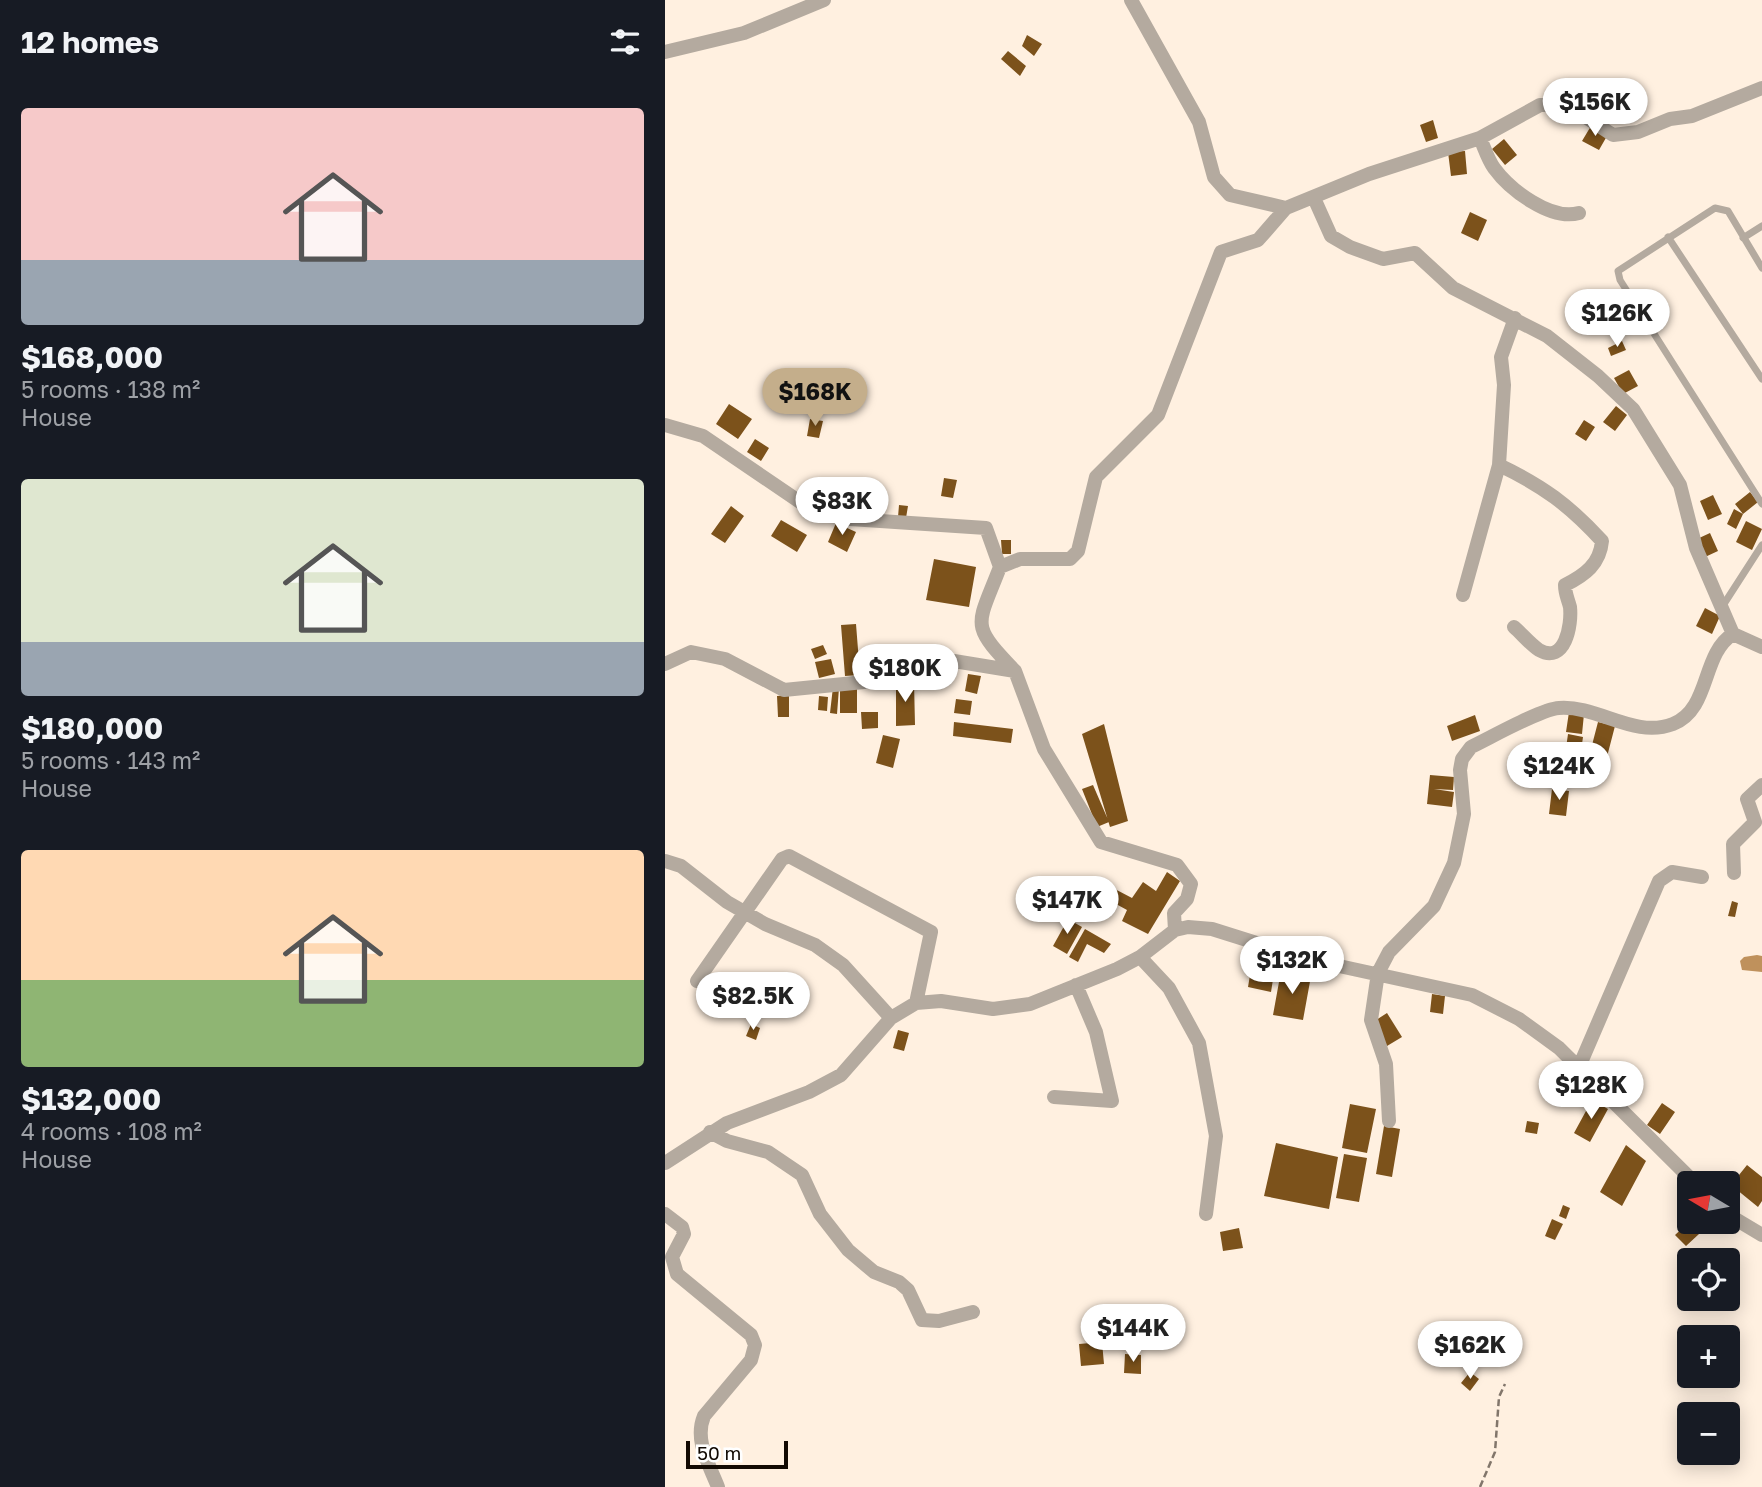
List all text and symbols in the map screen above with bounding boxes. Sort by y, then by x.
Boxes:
icon: filters [606,23,644,61]
text: 12 homes [21,24,159,60]
pin: $156K [1546,78,1644,138]
text: $156K [1559,87,1631,115]
icon: home [270,154,396,280]
pin: $126K [1568,290,1666,349]
text: $126K [1581,298,1653,326]
text: $168,000 [21,339,163,375]
pin: $168K [766,368,864,428]
text: 5 rooms · 138 m² [21,375,200,403]
text: $168K [778,377,852,405]
text: House [21,403,92,431]
pin: $83K [801,477,883,537]
text: $83K [812,486,872,514]
icon: home [270,525,396,651]
pin: $180K [856,644,954,704]
text: $180K [868,653,942,681]
text: $180,000 [21,710,163,746]
pin: $124K [1510,742,1608,802]
text: 5 rooms · 143 m² [21,746,200,774]
text: $124K [1523,751,1595,779]
text: House [21,774,92,802]
pin: $147K [1018,876,1116,936]
text: $147K [1032,885,1102,913]
icon: home [270,896,396,1022]
pin: $132K [1243,936,1341,996]
text: $132K [1256,945,1328,973]
pin: $82.5K [696,972,810,1032]
text: $82.5K [712,981,794,1009]
pin: $128K [1542,1062,1640,1121]
text: $128K [1555,1070,1627,1098]
text: $132,000 [21,1081,161,1117]
text: 4 rooms · 108 m² [21,1117,202,1145]
text: House [21,1145,92,1173]
north arrow [1677,1171,1739,1234]
map controls [1677,1171,1740,1465]
button: locate [1677,1248,1740,1311]
pin: $144K [1084,1304,1182,1364]
text: $144K [1097,1313,1169,1341]
pin: $162K [1421,1322,1519,1381]
button: + [1677,1325,1740,1388]
text: $162K [1434,1330,1506,1358]
button: − [1677,1402,1740,1465]
scale bar [686,1438,787,1470]
text: 50 m [697,1441,741,1464]

